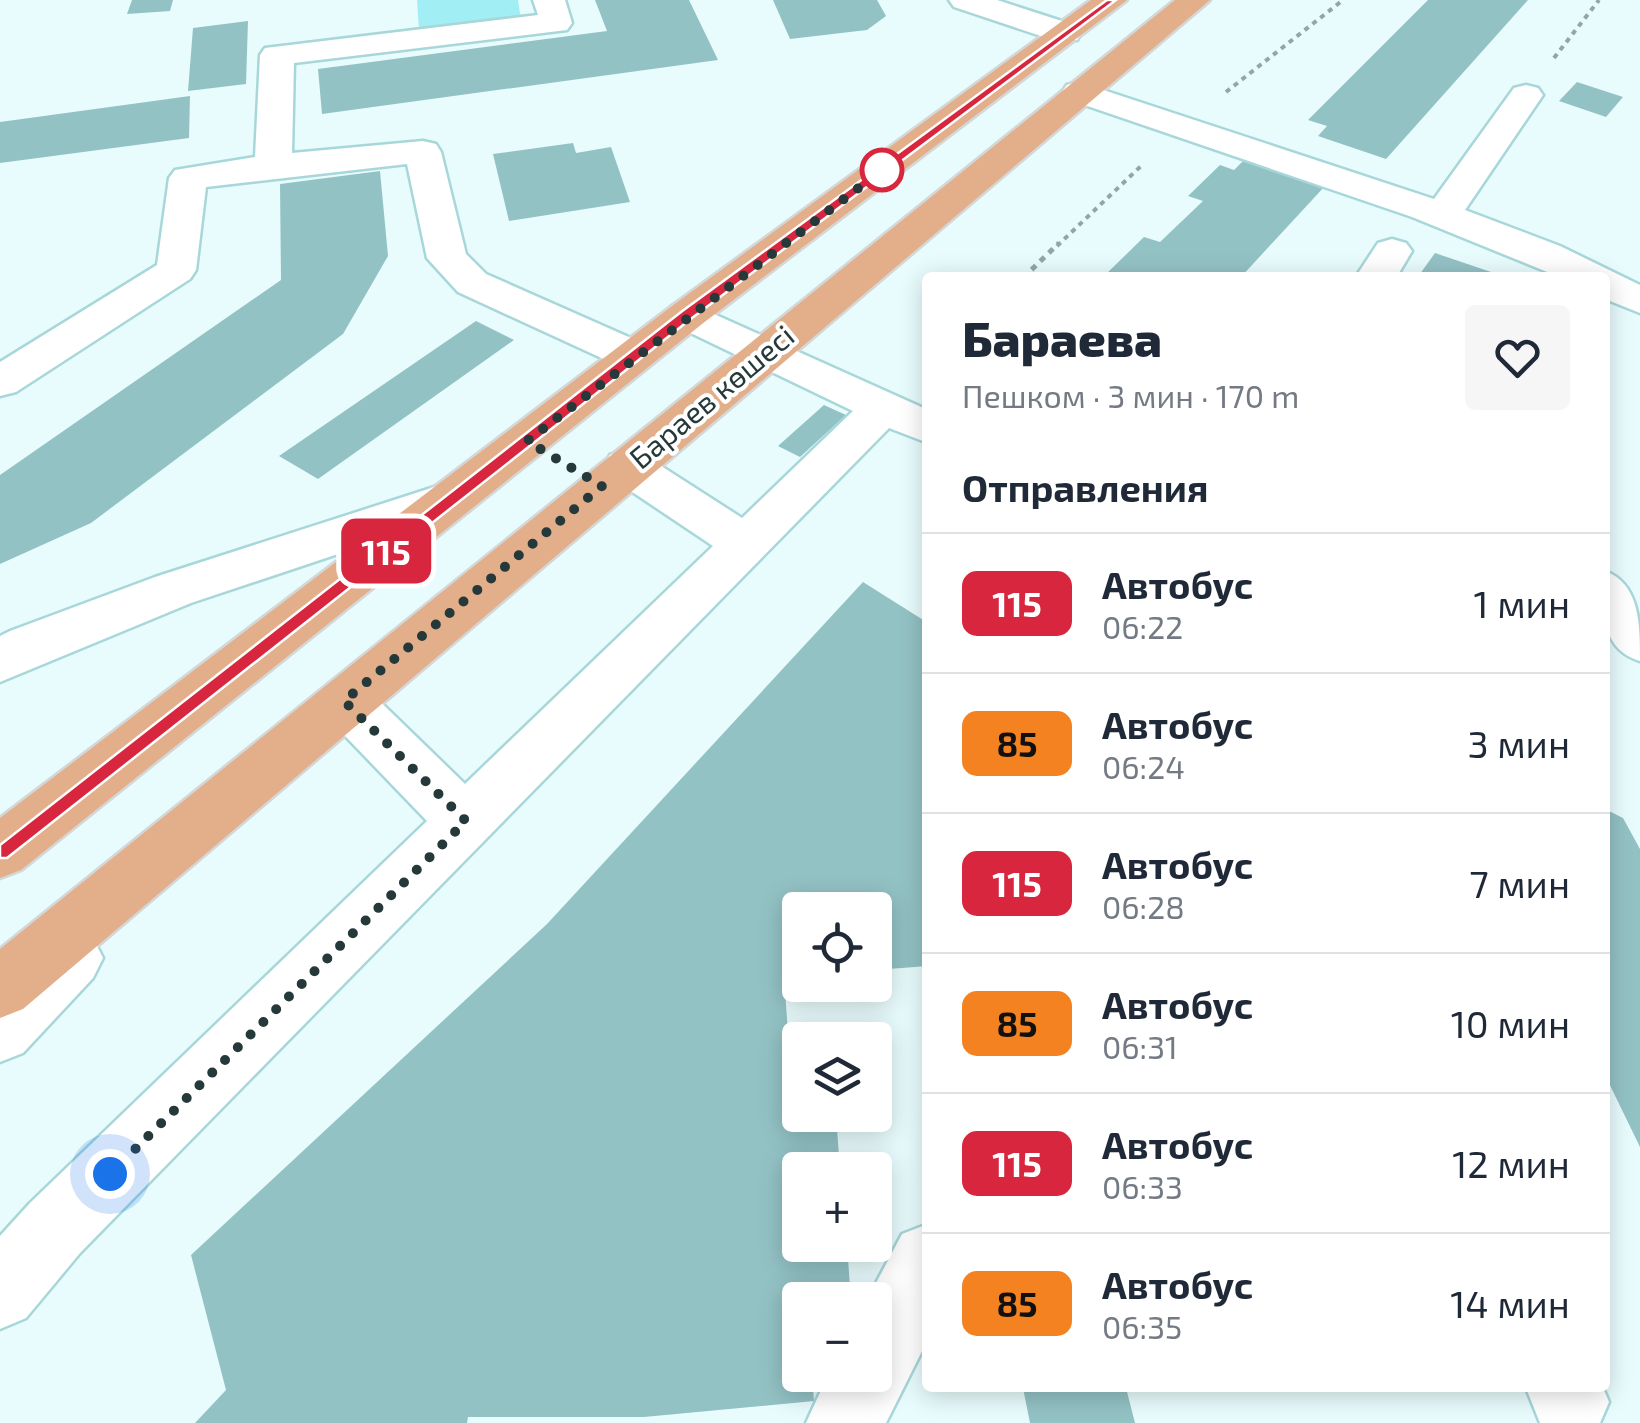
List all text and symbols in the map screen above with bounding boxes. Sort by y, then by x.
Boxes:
unlabelled marker [861,149,903,191]
button: heart [1465,305,1570,410]
text: Бараева [962,309,1162,367]
street label: Бараев көшесі [621,317,801,475]
text: Пешком · 3 мин · 170 m [962,376,1299,414]
text: Отправления [962,464,1209,510]
line badge: 115 [328,518,444,584]
text: 115 [361,530,411,572]
text: Автобус [1102,561,1253,607]
text: 1 мин [1474,580,1570,626]
text: 115 [992,582,1042,624]
text: 06:22 [1102,607,1183,645]
text: Автобус [1102,701,1253,747]
text: 3 мин [1468,720,1570,766]
text: 85 [996,722,1038,764]
text: 06:24 [1102,747,1185,785]
text: Автобус [1102,841,1253,887]
text: 7 мин [1469,860,1570,906]
text: 115 [992,862,1042,904]
text: 06:28 [1102,887,1185,925]
map controls [782,892,892,1392]
button: locate [782,892,892,1002]
text: Автобус [1102,981,1253,1027]
text: 10 мин [1451,1000,1570,1046]
text: 85 [996,1002,1038,1044]
button: layers [782,1022,892,1132]
text: 06:31 [1102,1027,1178,1065]
text: Автобус [1102,1121,1253,1167]
text: 12 мин [1452,1140,1570,1186]
text: 115 [992,1142,1042,1184]
your location [85,1149,135,1199]
button: + [782,1152,892,1262]
text: 06:33 [1102,1167,1183,1205]
text: Автобус [1102,1261,1253,1307]
text: 14 мин [1450,1280,1570,1326]
button: − [782,1282,892,1392]
text: 85 [996,1282,1038,1324]
text: 06:35 [1102,1307,1182,1345]

